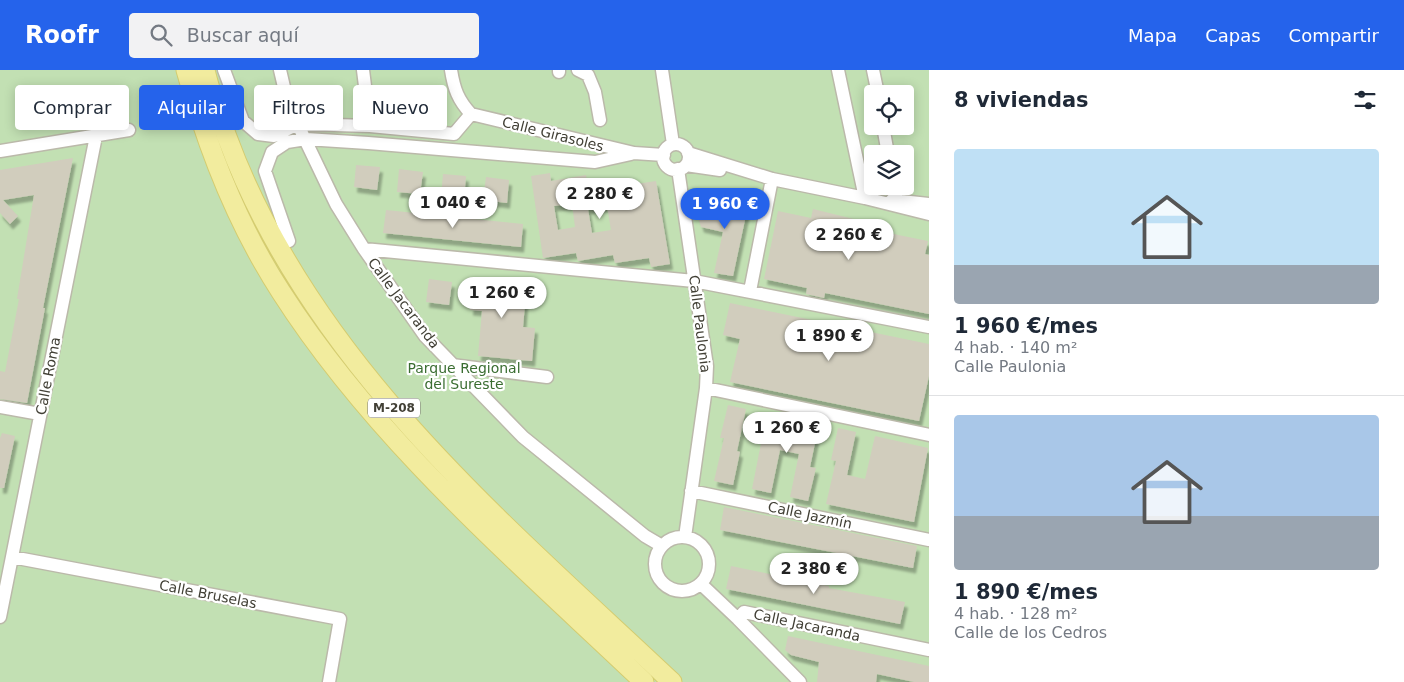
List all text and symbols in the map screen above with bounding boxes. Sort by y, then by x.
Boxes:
search box [129,13,479,58]
text: Roofr [25,21,99,49]
icon: search [147,21,175,49]
text: Buscar aquí [187,24,299,46]
text: Mapa [1128,25,1177,46]
text: Capas [1205,25,1261,46]
text: Compartir [1289,25,1379,46]
chip: Comprar [15,85,129,130]
chip: Alquilar [139,85,244,130]
chip: Filtros [254,85,343,130]
chip: Nuevo [353,85,447,130]
map controls [864,85,914,195]
button: locate [864,85,914,135]
icon: filters [1351,86,1379,114]
text: 8 viviendas [954,88,1089,112]
street label: Calle Girasoles [501,114,605,154]
button: layers [864,145,914,195]
pin: 2 280 € [554,178,646,220]
icon: home [1122,182,1212,272]
text: 2 280 € [567,184,633,203]
pin: 1 040 € [407,186,499,229]
pin: 1 960 € [679,188,771,230]
text: 1 040 € [420,193,486,212]
text: 1 960 € [692,194,758,213]
pin: 2 260 € [803,218,895,261]
text: 2 260 € [816,225,882,244]
street label: Calle Jacaranda [365,255,443,351]
street label: Calle Paulonia [686,274,714,374]
pin: 1 260 € [456,276,548,319]
text: 1 260 € [469,283,535,302]
text: 1 960 €/mes [954,314,1098,338]
pin: 1 890 € [783,320,875,362]
text: 1 890 € [796,326,862,345]
street label: Calle Roma [33,336,63,416]
text: 4 hab. · 140 m² [954,338,1077,357]
text: Calle Paulonia [954,357,1066,376]
park label: Parque Regional del Sureste [407,360,521,392]
road number: M-208 [368,398,420,418]
pin: 1 260 € [741,412,833,454]
text: 1 260 € [754,418,820,437]
icon: home [1122,447,1212,537]
street label: Calle Jazmín [766,498,854,532]
pin: 2 380 € [768,552,860,595]
text: 2 380 € [781,559,847,578]
street label: Calle Bruselas [158,577,258,611]
text: 1 890 €/mes [954,580,1098,604]
text: 4 hab. · 128 m² [954,604,1077,623]
street label: Calle Jacaranda [752,606,862,644]
text: Calle de los Cedros [954,623,1107,642]

